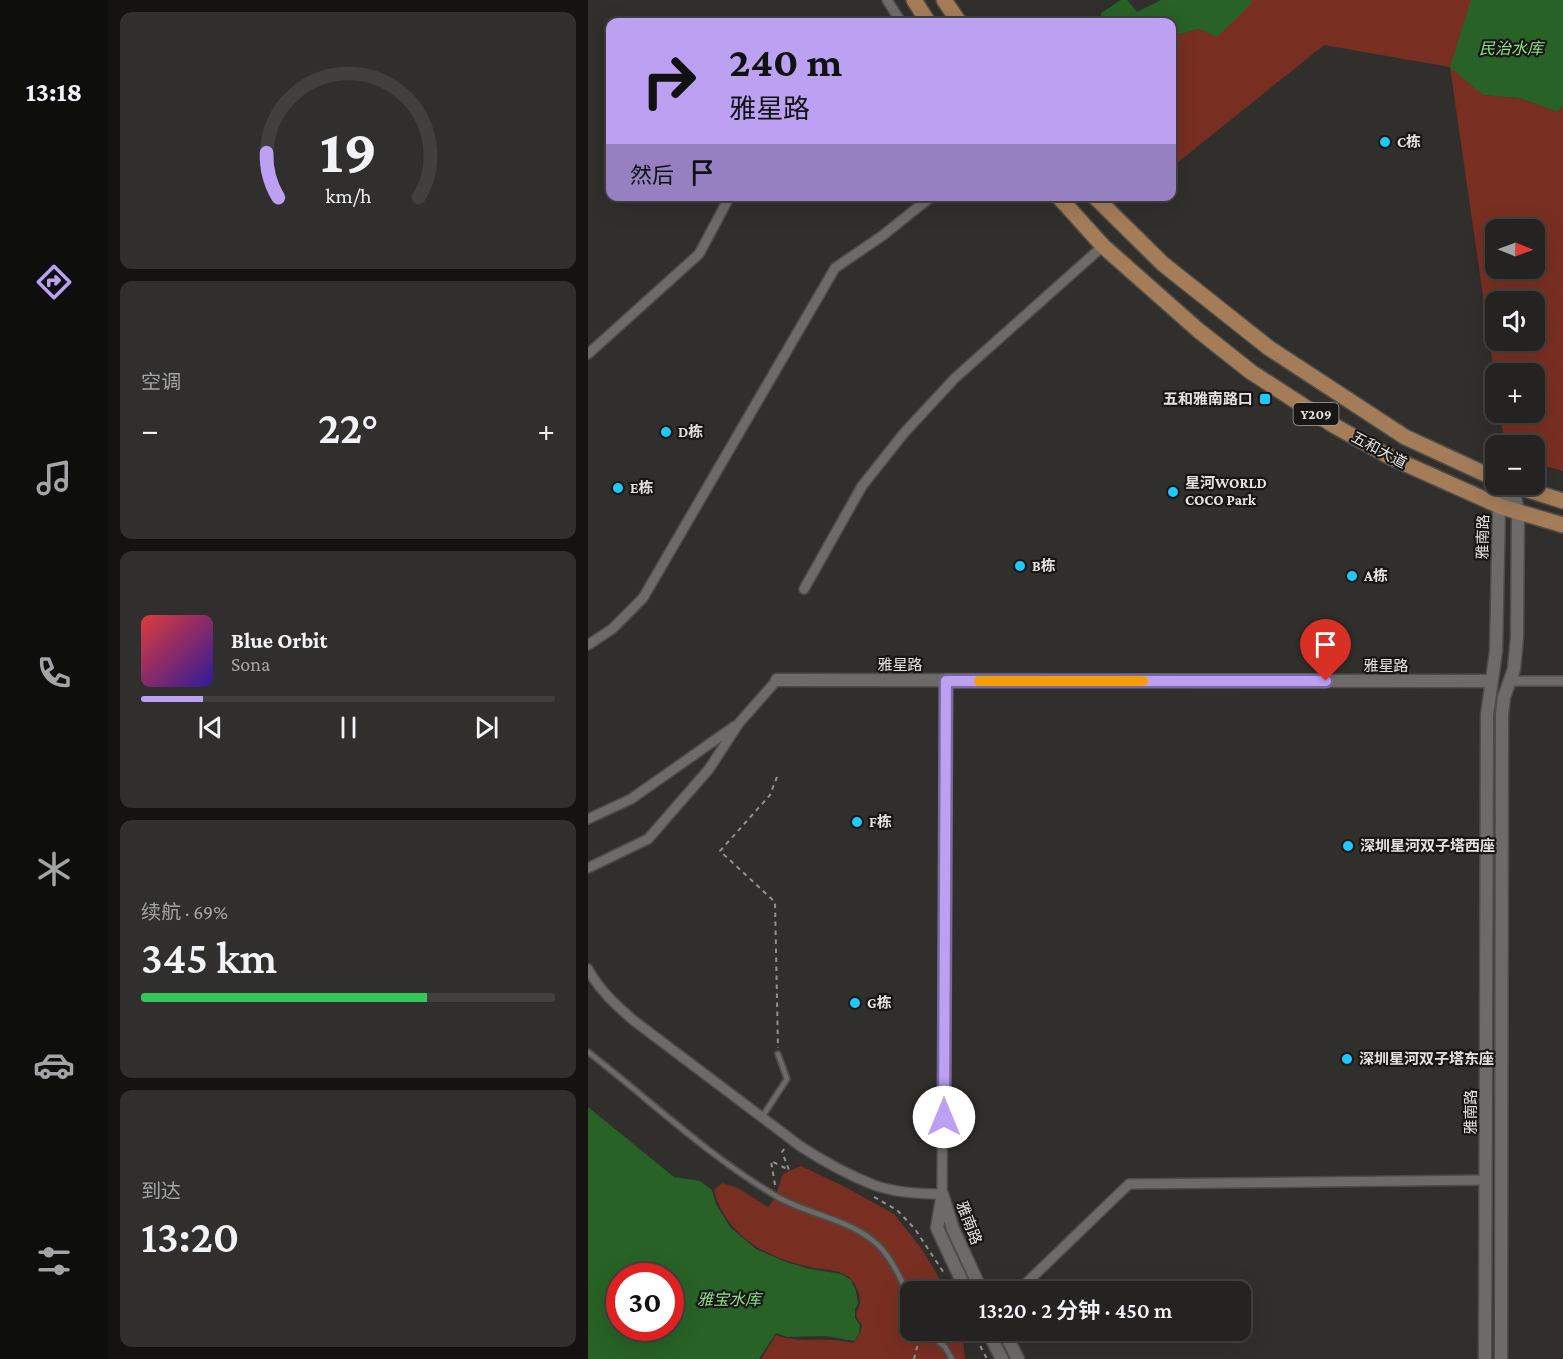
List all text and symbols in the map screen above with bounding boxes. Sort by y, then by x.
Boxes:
text: 240 m [729,38,842,85]
water label: 民治水库 [1479,40,1546,57]
icon: right [630,42,708,120]
text: 13:18 [26,77,82,107]
text: 雅星路 [729,94,810,124]
text: 19 [319,116,377,185]
place label: C栋 [1397,133,1421,150]
marker: C栋 [1378,135,1392,149]
icon: arrive [686,156,719,189]
text: 然后 [630,163,674,188]
text: km/h [325,184,372,208]
north arrow [1485,219,1545,279]
map controls [1485,219,1545,495]
icon: directions [33,261,75,303]
button: sound [1485,291,1545,351]
button: + [1485,363,1545,423]
text: 空调 [141,371,181,393]
place label: 五和雅南路口 [1163,391,1253,407]
marker: 五和雅南路口 [1258,392,1272,406]
text: 22° [318,403,378,453]
road number: Y209 [1294,403,1338,425]
text: − [141,411,158,448]
text: + [538,411,555,448]
place label: D栋 [678,423,703,440]
marker: D栋 [659,425,673,439]
street label: 五和大道 [1349,429,1409,471]
button: − [1485,435,1545,495]
icon: music [33,457,75,499]
place label: 星河WORLD COCO Park [1185,475,1267,508]
place label: E栋 [630,479,654,496]
marker: E栋 [611,481,625,495]
marker: 星河WORLD COCO Park [1166,485,1180,499]
street label: 雅南路 [1475,514,1491,560]
place label: B栋 [1032,557,1056,574]
marker: B栋 [1013,559,1027,573]
place label: A栋 [1363,567,1388,584]
marker: A栋 [1345,569,1359,583]
pin [1300,619,1351,681]
text: Blue Orbit [231,628,327,653]
icon: arrive [1309,628,1342,661]
icon: phone [33,652,75,694]
text: Sona [231,653,270,675]
street label: 雅星路 [877,657,923,673]
street label: 雅星路 [1363,658,1409,674]
icon: previous [194,711,227,744]
icon: pause [332,711,365,744]
icon: next [470,711,503,744]
place label: F栋 [869,813,892,830]
marker: F栋 [850,815,864,829]
place label: 深圳星河双子塔西座 [1360,837,1495,854]
marker: 深圳星河双子塔西座 [1341,839,1355,853]
icon: climate [33,848,75,890]
text: 续航 · 69% [141,901,228,923]
text: 345 km [141,933,277,983]
place label: G栋 [867,994,892,1011]
marker: G栋 [848,996,862,1010]
icon: car [33,1044,75,1086]
place label: 深圳星河双子塔东座 [1359,1050,1494,1067]
marker: 深圳星河双子塔东座 [1340,1052,1354,1066]
position arrow [912,1085,976,1149]
street label: 雅南路 [1463,1089,1479,1135]
text: 到达 [141,1180,181,1202]
street label: 雅南路 [953,1199,985,1247]
text: 13:20 [141,1212,239,1262]
icon: filters [33,1240,75,1282]
speed limit sign: 30 [606,1263,684,1341]
water label: 雅宝水库 [697,1291,764,1308]
text: 13:20 · 2 分钟 · 450 m [979,1298,1172,1323]

